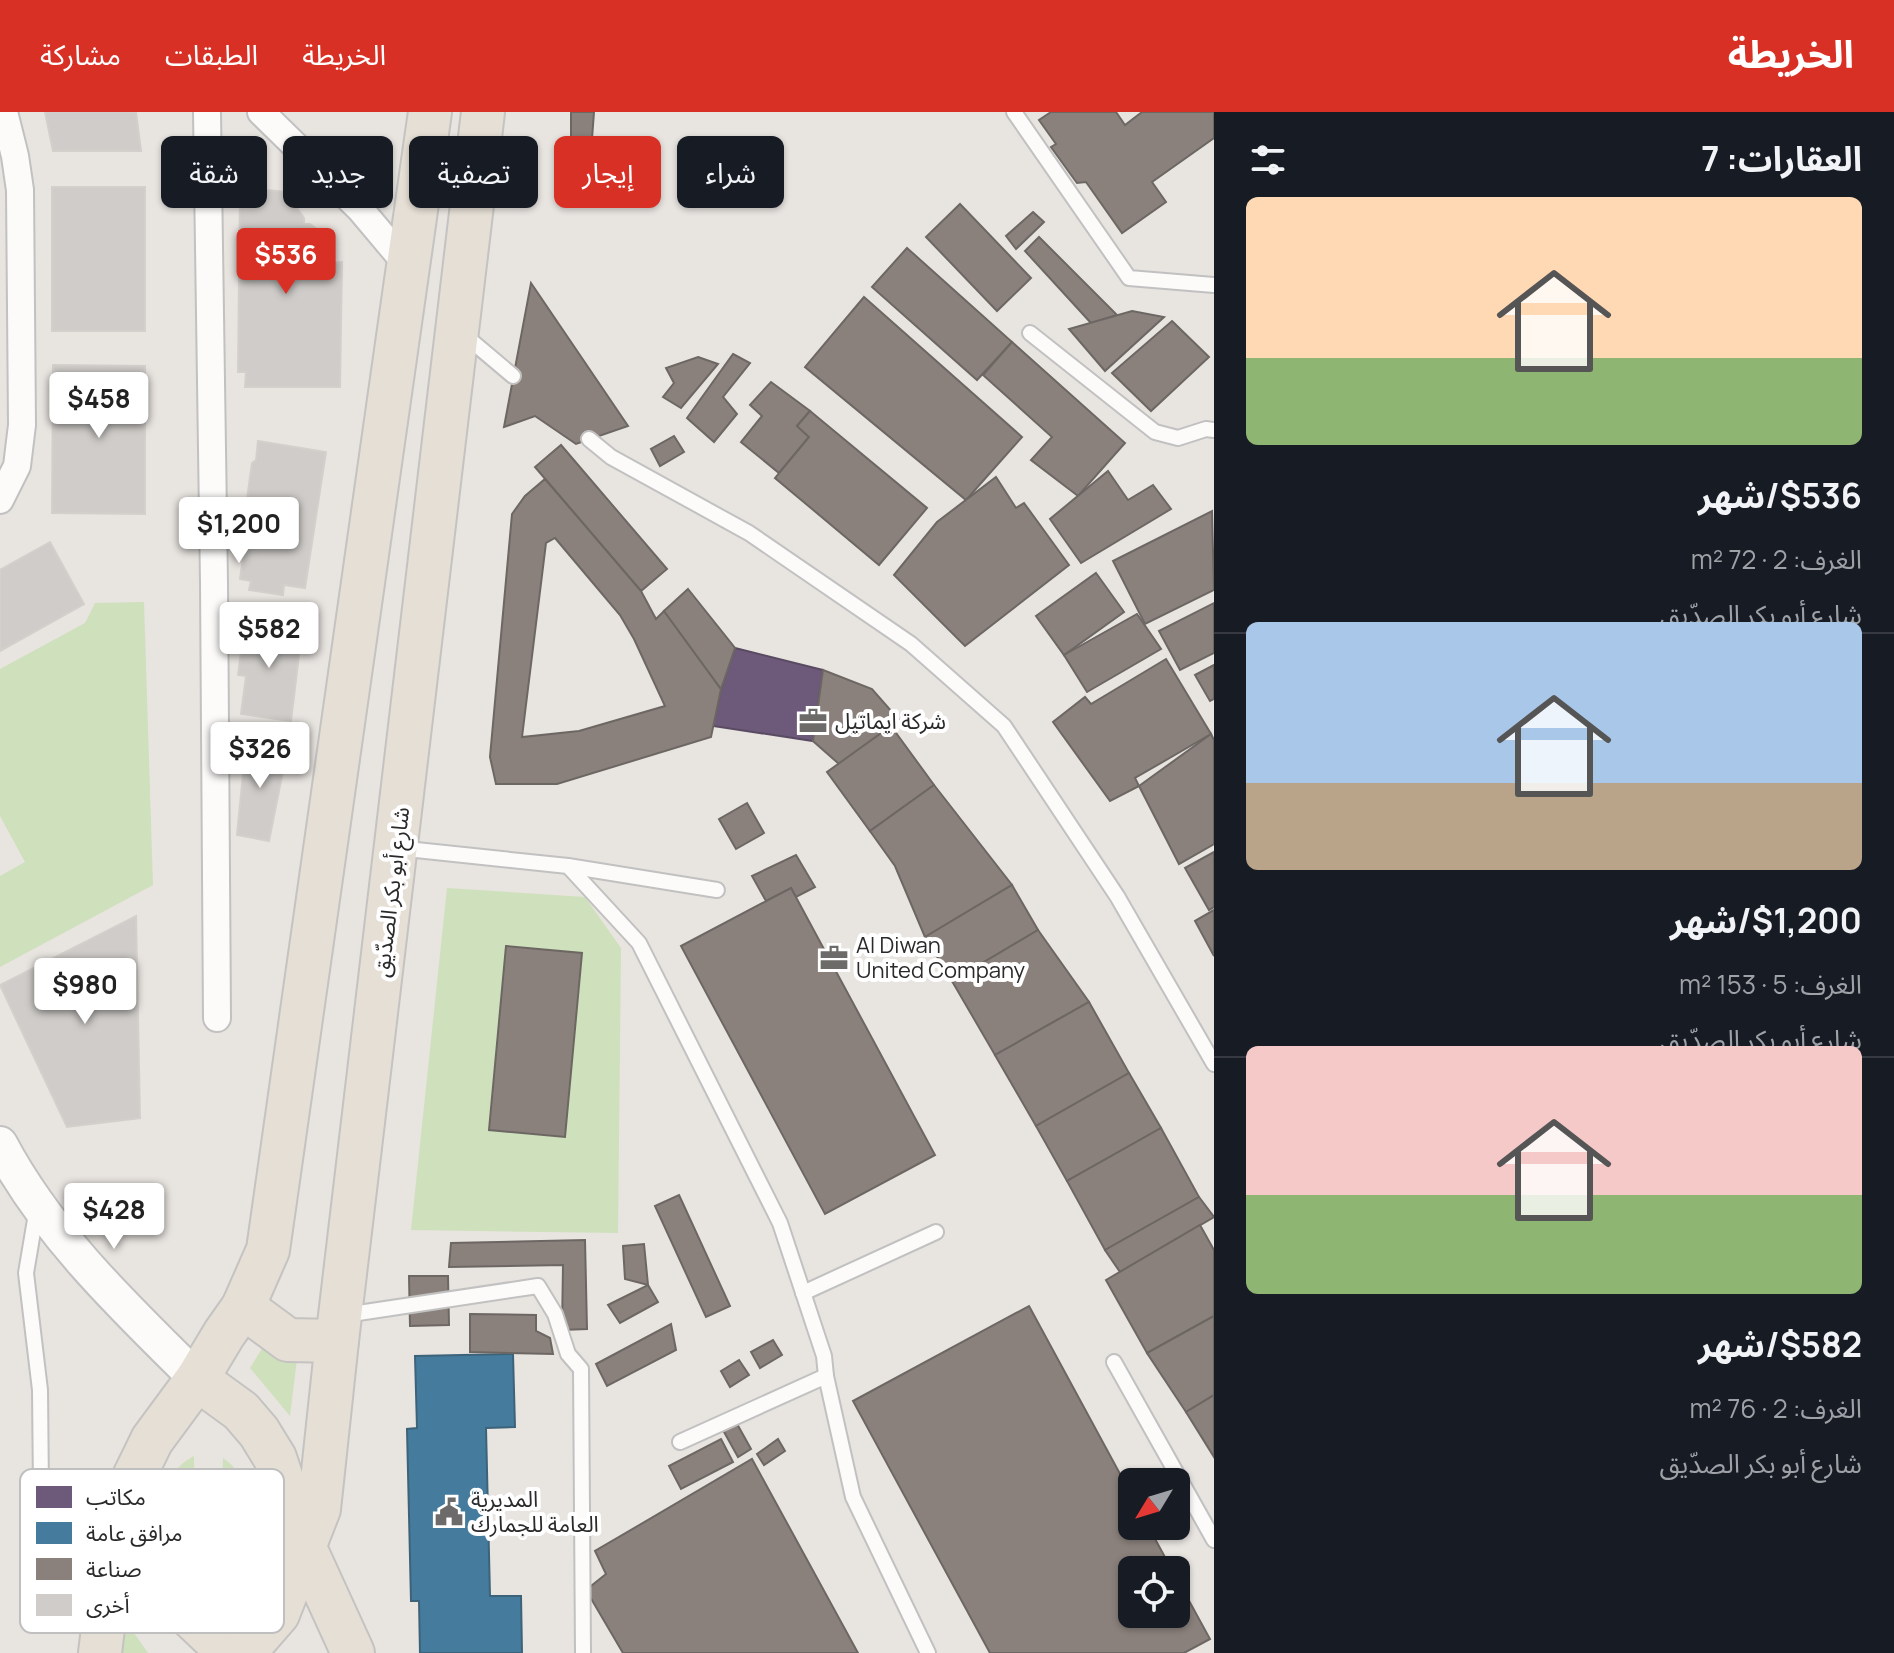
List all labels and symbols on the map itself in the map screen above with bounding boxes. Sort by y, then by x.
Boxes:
pin: $536 [239,228,333,296]
pin: $458 [52,372,146,440]
pin: $1,200 [174,497,304,565]
pin: $582 [222,602,316,670]
office icon: شركة ايماتيل [798,706,828,736]
place label: شركة ايماتيل [835,706,946,736]
pin: $326 [213,722,307,790]
street label: شارع أبو بكر الصدّيق [366,805,418,979]
place label: Al Diwan United Company [856,930,1026,985]
office icon: Al Diwan United Company [819,943,849,973]
pin: $980 [38,958,132,1026]
pin: $428 [67,1183,161,1251]
north arrow [1118,1468,1190,1540]
legend [20,1469,284,1633]
text: مكاتب [86,1482,146,1512]
place label: المديرية العامة للجمارك [471,1484,599,1539]
public building icon: المديرية العامة للجمارك [434,1497,464,1527]
text: مرافق عامة [86,1518,183,1548]
text: صناعة [86,1554,142,1584]
text: أخرى [86,1590,130,1620]

